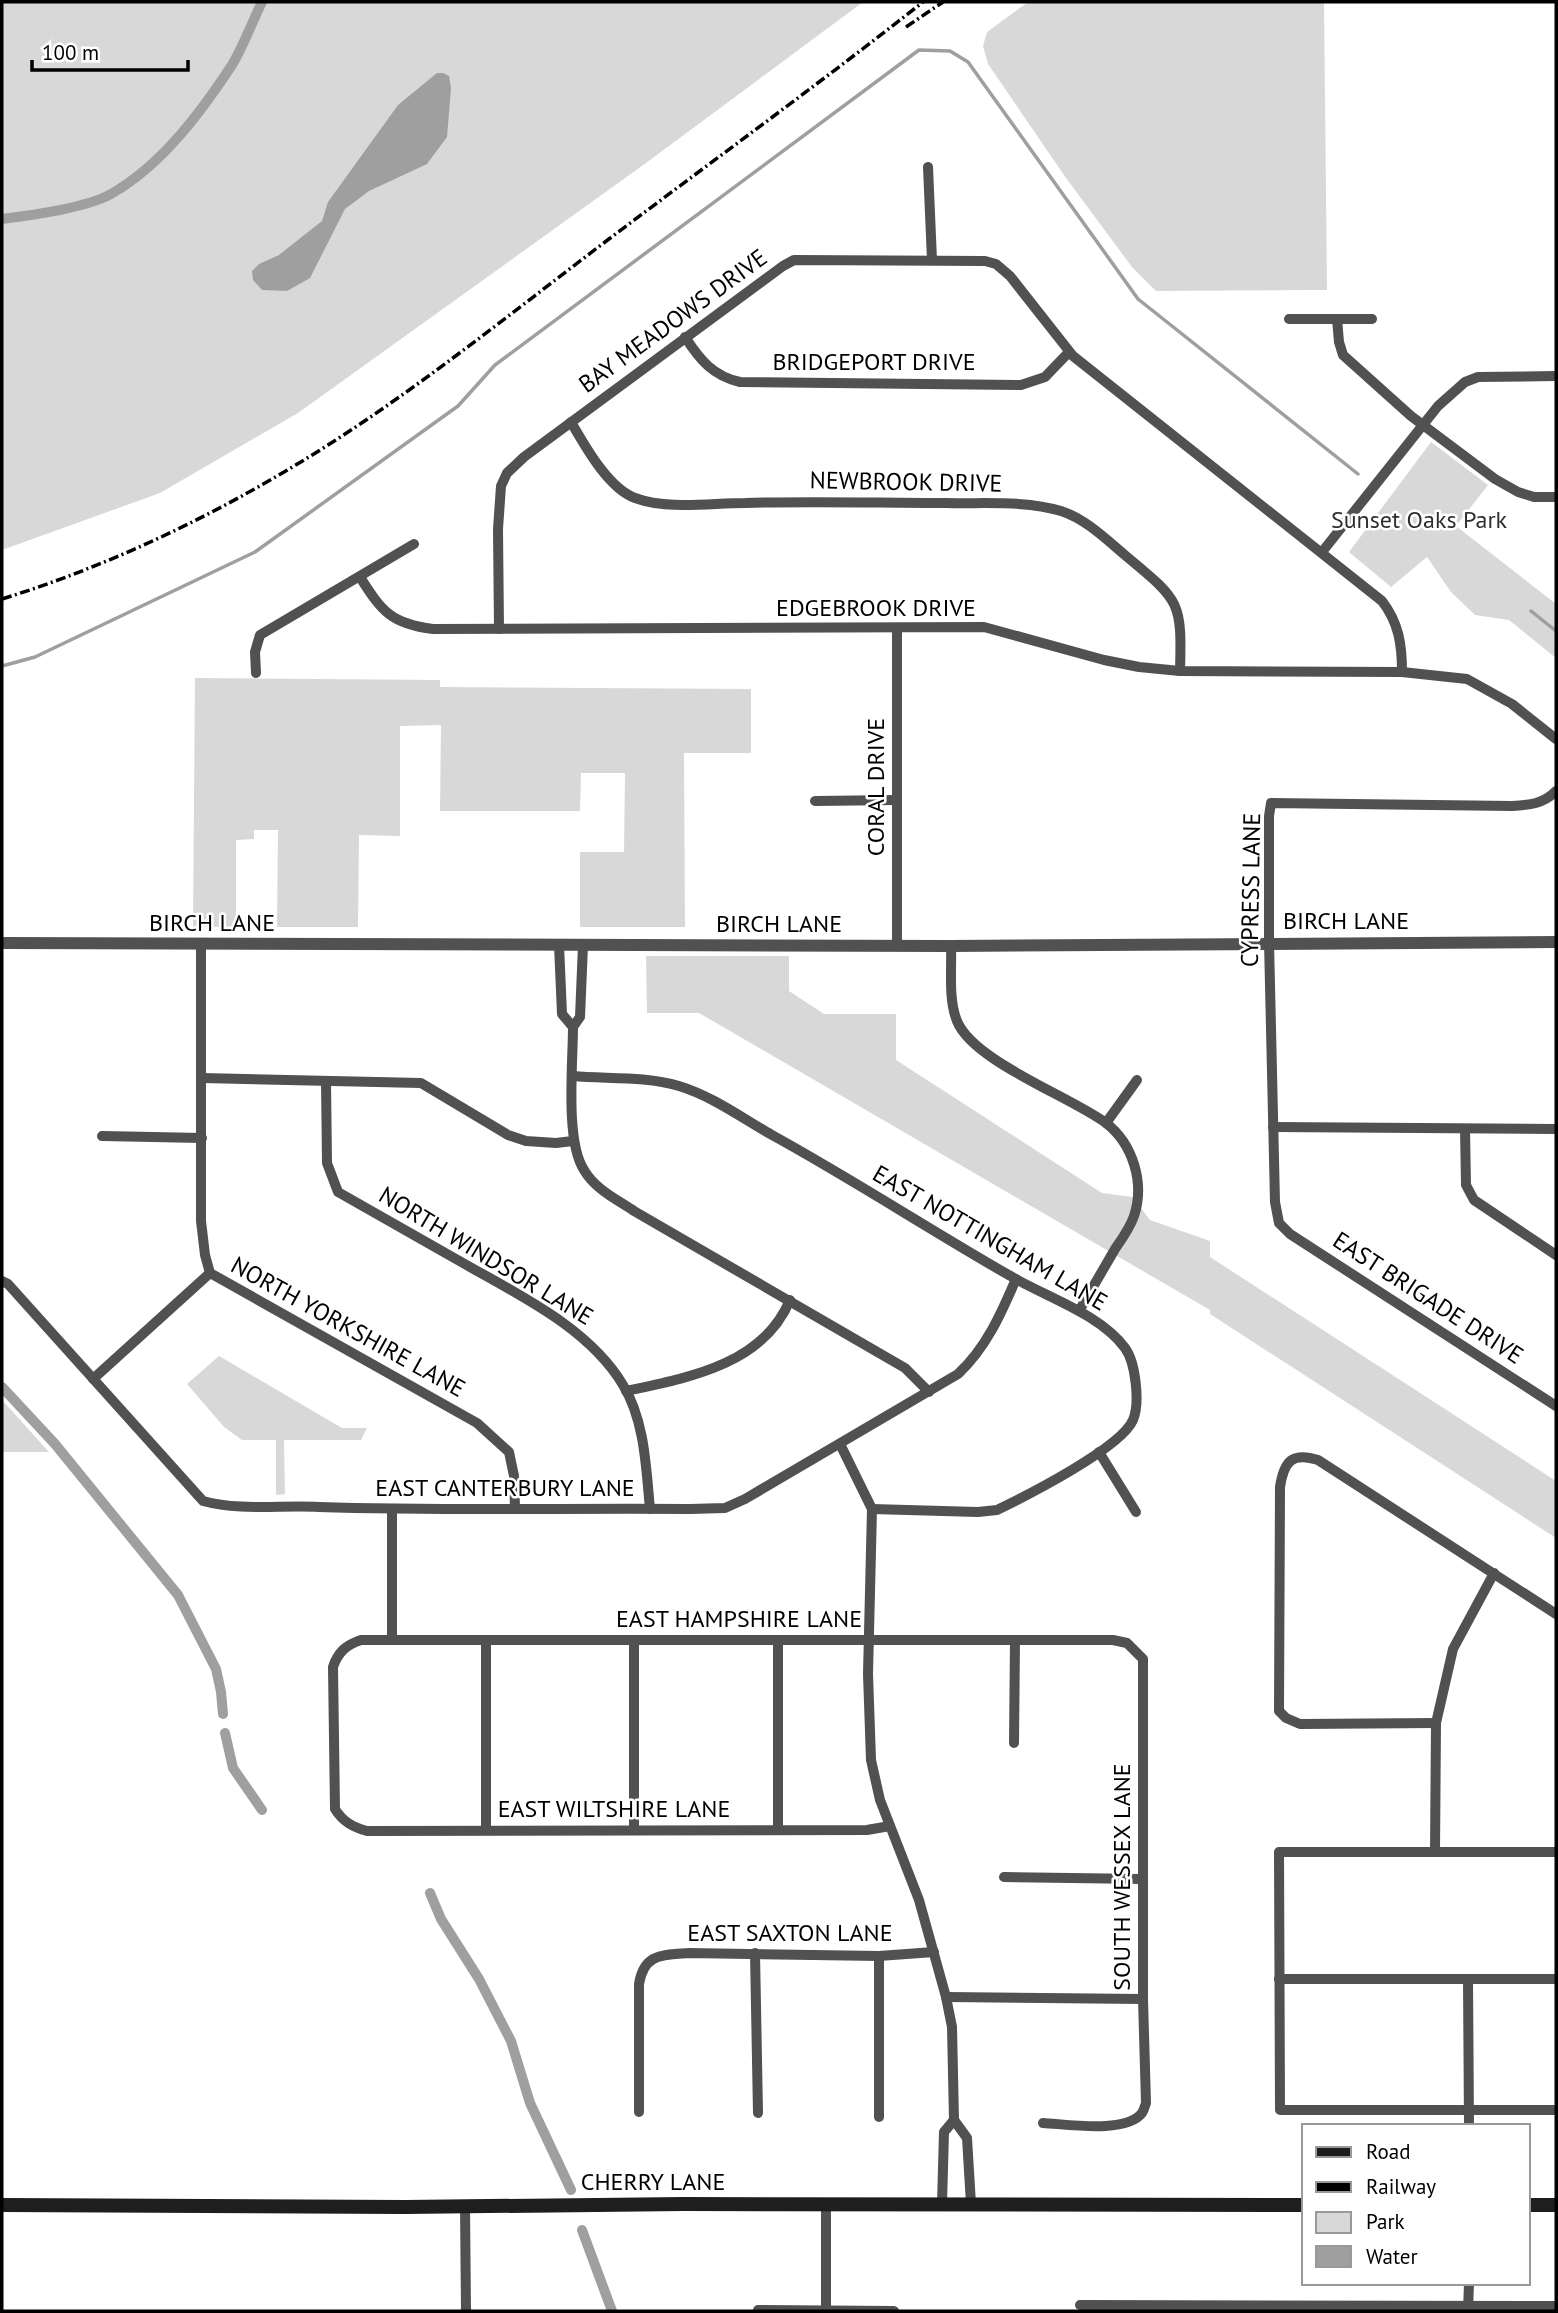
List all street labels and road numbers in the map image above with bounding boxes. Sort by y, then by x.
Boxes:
street label: BAY MEADOWS DRIVE [572,242,773,399]
street label: BRIDGEPORT DRIVE [773,346,976,377]
street label: NEWBROOK DRIVE [809,464,1003,499]
street label: EDGEBROOK DRIVE [776,592,976,623]
street label: CORAL DRIVE [860,718,891,856]
street label: CYPRESS LANE [1234,813,1267,967]
street label: BIRCH LANE [1283,905,1409,936]
street label: BIRCH LANE [149,907,275,938]
street label: BIRCH LANE [716,908,842,939]
street label: EAST NOTTINGHAM LANE [867,1158,1113,1317]
street label: NORTH WINDSOR LANE [373,1179,599,1332]
street label: EAST BRIGADE DRIVE [1327,1224,1529,1371]
street label: NORTH YORKSHIRE LANE [226,1249,471,1404]
street label: EAST CANTERBURY LANE [375,1472,635,1503]
street label: EAST HAMPSHIRE LANE [616,1603,862,1634]
street label: SOUTH WESSEX LANE [1106,1763,1137,1991]
street label: EAST WILTSHIRE LANE [498,1793,730,1824]
street label: EAST SAXTON LANE [687,1917,893,1948]
street label: CHERRY LANE [581,2166,725,2197]

